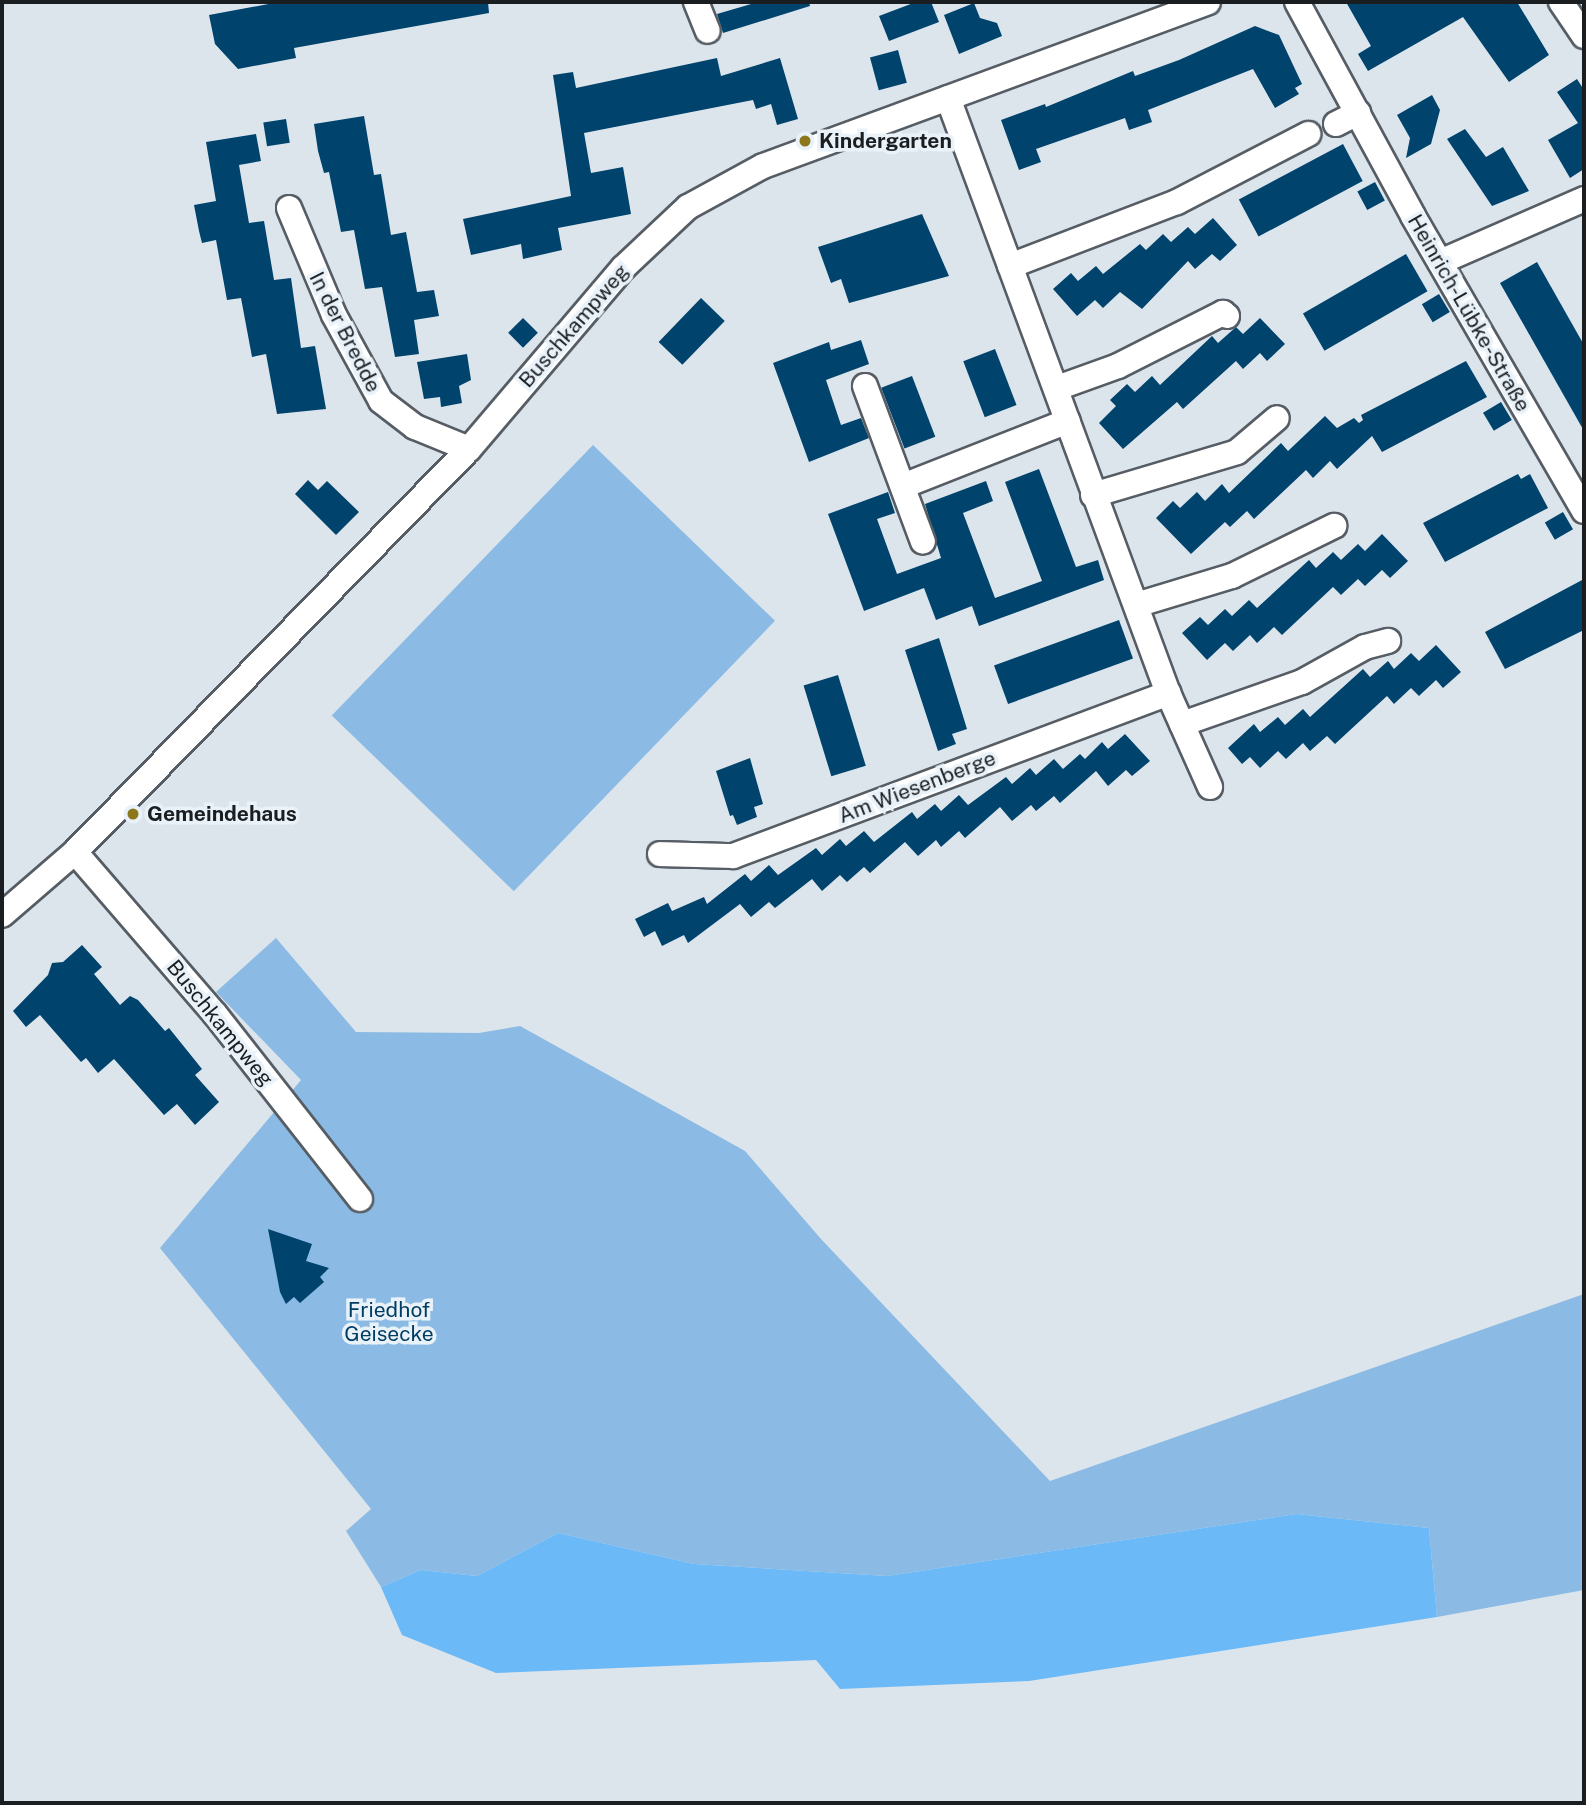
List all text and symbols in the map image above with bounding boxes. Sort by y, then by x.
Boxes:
place label: Kindergarten [819,128,952,154]
marker: Kindergarten [797,133,813,149]
street label: Heinrich-Lübke-Straße [1402,210,1536,416]
street label: Buschkampweg [514,259,634,393]
street label: In der Bredde [304,268,386,396]
street label: Am Wiesenberge [835,745,999,829]
place label: Gemeindehaus [147,801,297,827]
marker: Gemeindehaus [125,806,141,822]
street label: Buschkampweg [161,955,279,1091]
park label: Friedhof Geisecke [344,1297,434,1347]

